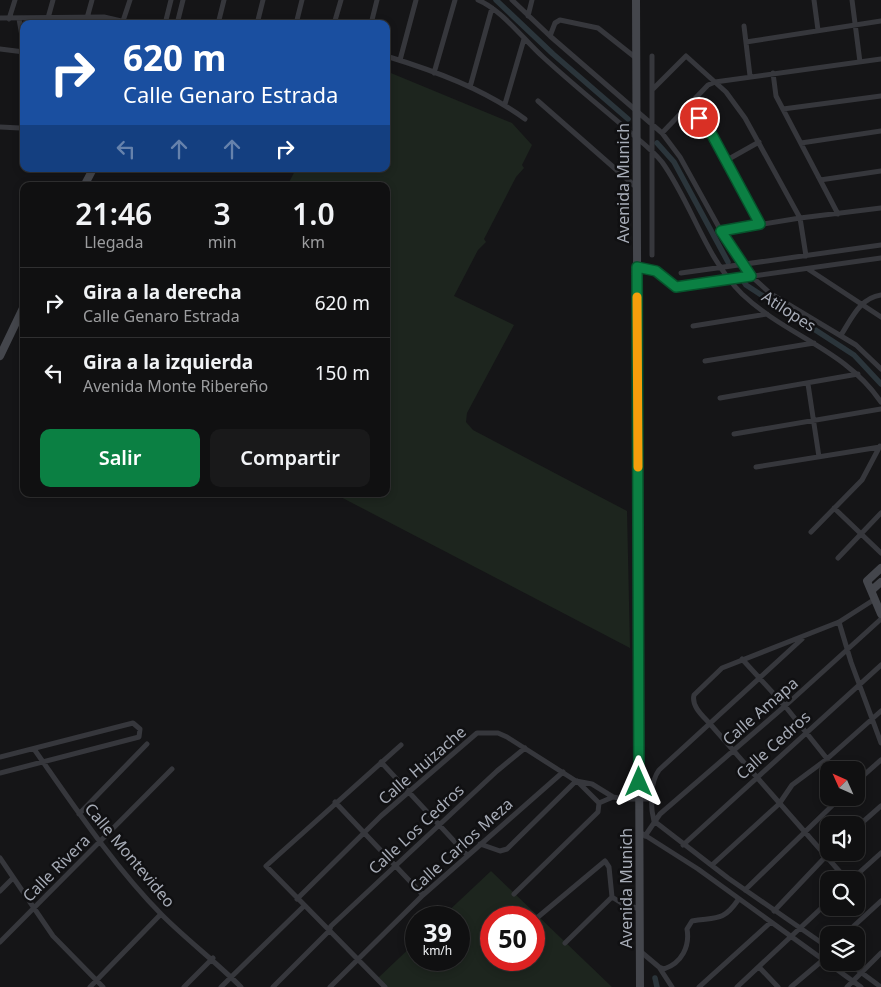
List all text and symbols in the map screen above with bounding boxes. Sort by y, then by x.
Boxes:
text: 620 m [123,34,226,81]
icon: right [40,40,105,105]
text: Calle Genaro Estrada [123,79,338,109]
pin [678,97,720,139]
icon: arrive [685,104,713,132]
street label: Avenida Munich [612,123,634,243]
icon: left [112,135,140,163]
icon: ahead [165,135,193,163]
icon: ahead [218,135,246,163]
icon: right [271,135,299,163]
text: 21:46 [75,193,152,234]
text: 3 [214,193,231,234]
text: 1.0 [292,193,335,234]
text: Llegada [84,231,143,253]
text: min [208,231,237,253]
text: km [302,231,325,253]
text: Gira a la derecha [83,279,242,305]
street label: Atilopes [758,285,820,337]
icon: right [40,289,68,317]
text: 620 m [315,290,370,316]
text: Calle Genaro Estrada [83,305,240,327]
text: Gira a la izquierda [83,349,253,375]
icon: left [40,359,68,387]
text: 150 m [315,360,370,386]
text: Avenida Monte Ribereño [83,375,268,397]
button: Salir [40,429,200,487]
button: Compartir [210,429,370,487]
street label: Calle Amapa [717,672,803,750]
street label: Calle Cedros [731,706,815,784]
street label: Calle Huizache [373,721,471,809]
position arrow [612,755,664,807]
north arrow [820,761,865,806]
map controls [820,761,865,971]
street label: Calle Los Cedros [364,779,468,879]
street label: Calle Carlos Meza [405,793,517,897]
street label: Calle Montevideo [80,798,180,912]
button: sound [820,816,865,861]
street label: Avenida Munich [615,828,637,948]
street label: Calle Rivera [17,829,95,907]
button: search [820,871,865,916]
speed limit sign: 50 [480,906,545,971]
text: 39 [423,915,452,949]
button: layers [820,926,865,971]
text: km/h [423,942,452,959]

